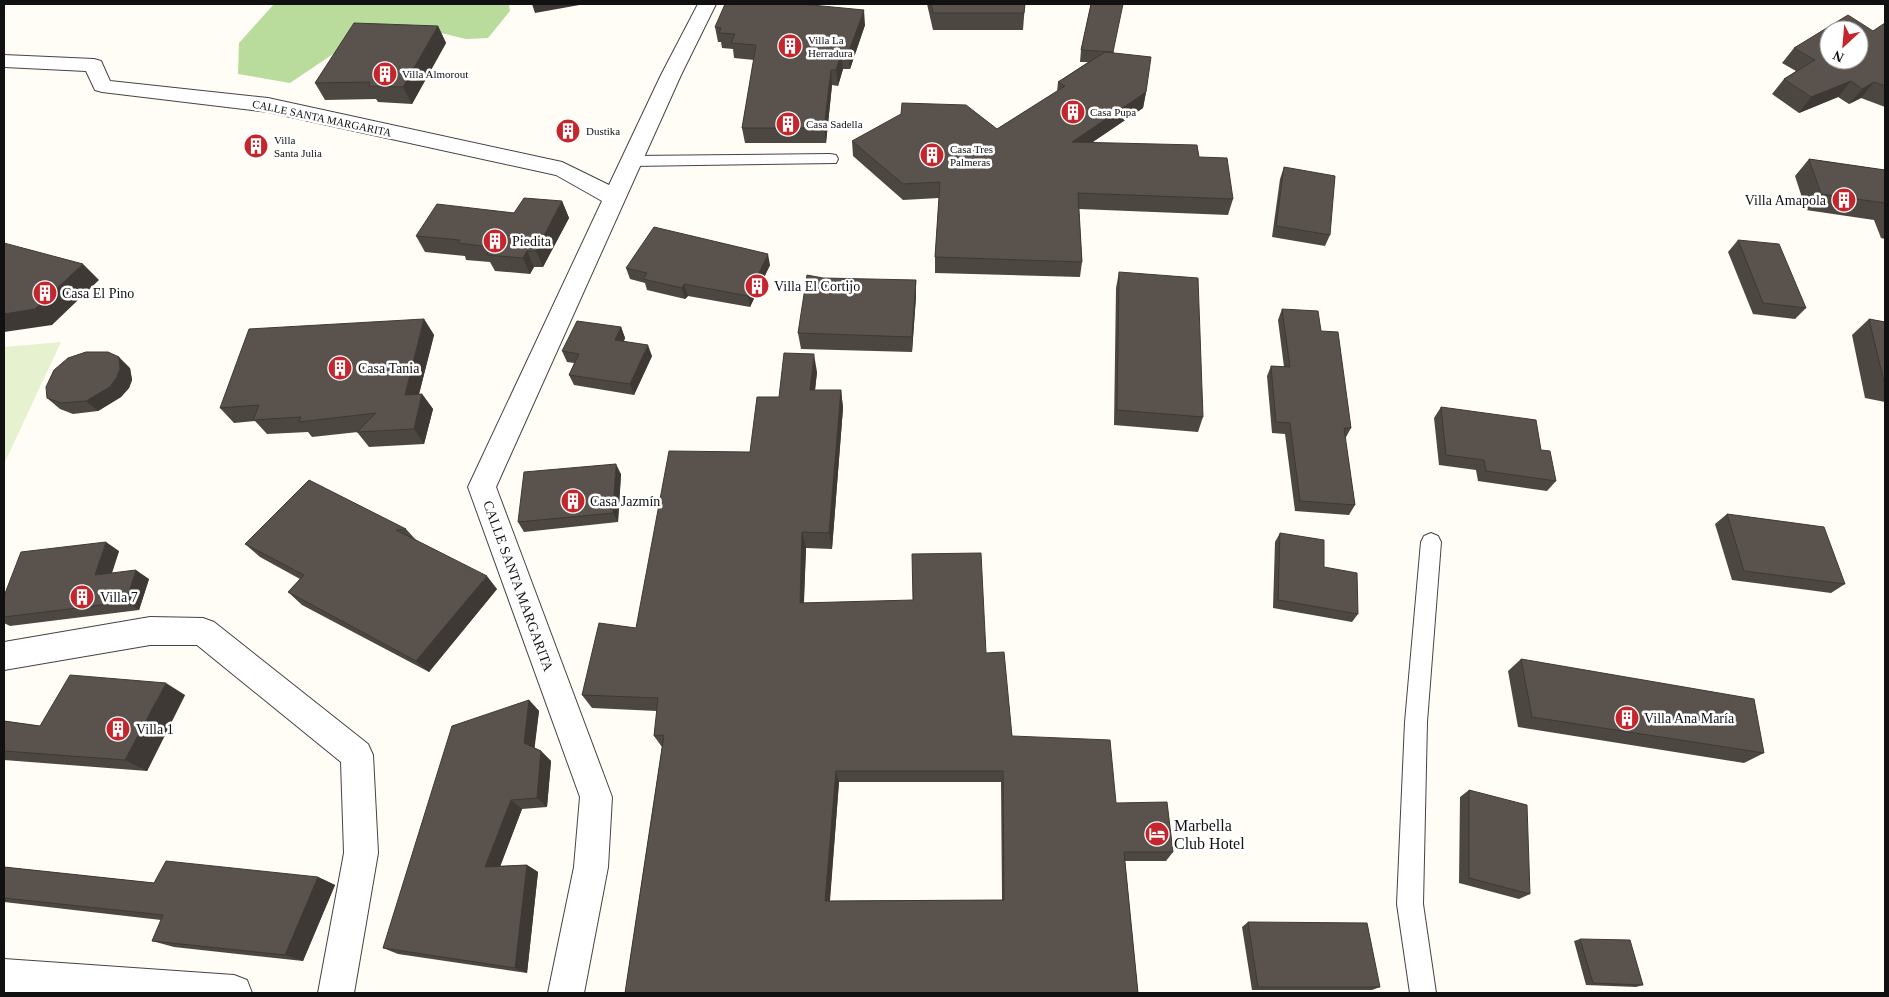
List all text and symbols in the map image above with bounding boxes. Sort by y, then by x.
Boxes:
north arrow [1819,20,1869,70]
building icon: Villa La Herradura [777,33,803,59]
place label: Villa La Herradura [808,34,853,59]
text: N [1831,47,1846,65]
building icon: Villa Almorout [372,61,398,87]
place label: Villa Almorout [402,68,468,80]
street label: CALLE SANTA MARGARITA [251,97,393,139]
building icon: Casa Pupa [1060,99,1086,125]
place label: Casa Pupa [1090,106,1136,118]
building icon: Casa Sadella [775,111,801,137]
building icon: Dustika [555,118,581,144]
place label: Casa Sadella [806,118,863,130]
place label: Dustika [586,125,620,137]
building icon: Villa Santa Julia [243,133,269,159]
place label: Villa Santa Julia [274,134,322,159]
building icon: Casa Tres Palmeras [919,142,945,168]
place label: Casa Tres Palmeras [950,143,993,168]
building icon: Villa Amapola [1831,187,1857,213]
place label: Villa Amapola [1745,193,1827,208]
building icon: Piedita [482,228,508,254]
place label: Piedita [512,234,552,249]
building icon: Villa El Cortijo [744,273,770,299]
place label: Villa El Cortijo [774,279,860,294]
building icon: Casa El Pino [32,280,58,306]
place label: Casa El Pino [62,286,134,301]
building icon: Casa Tania [327,355,353,381]
place label: Casa Tania [358,361,420,376]
building icon: Casa Jazmín [560,488,586,514]
place label: Casa Jazmín [590,494,660,509]
street label: CALLE SANTA MARGARITA [480,499,556,674]
building icon: Villa 7 [69,584,95,610]
place label: Villa 7 [100,590,138,605]
building icon: Villa Ana María [1614,705,1640,731]
place label: Villa Ana María [1644,711,1735,726]
building icon: Villa 1 [105,716,131,742]
place label: Villa 1 [136,722,174,737]
place label: Marbella Club Hotel [1174,817,1245,852]
hotel icon: Marbella Club Hotel [1144,821,1170,847]

